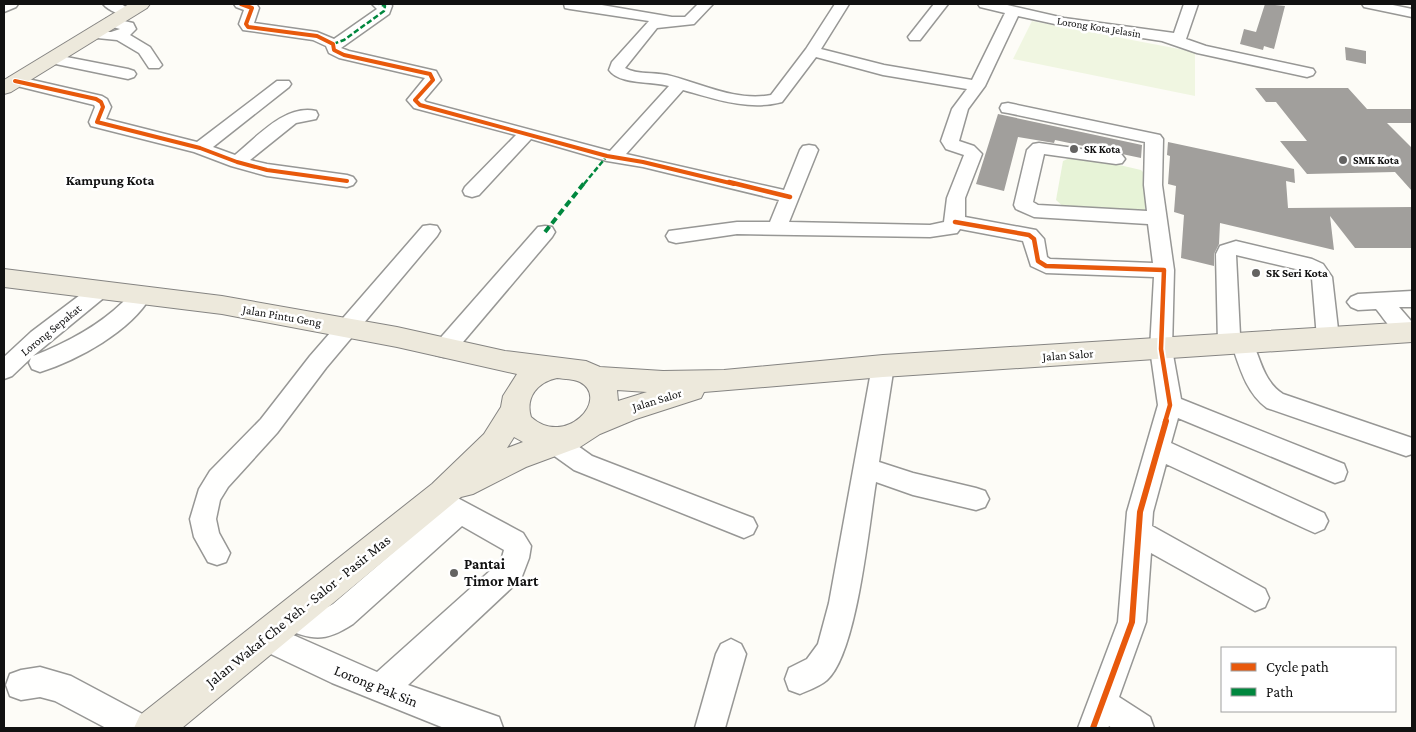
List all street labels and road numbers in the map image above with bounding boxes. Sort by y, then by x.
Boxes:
street label: Lorong Kota Jelasin [1056,14,1142,41]
street label: Lorong Sepakat [18,301,85,359]
street label: Jalan Pintu Geng [240,302,323,330]
street label: Jalan Salor [1041,346,1095,364]
street label: Jalan Salor [630,386,684,414]
street label: Jalan Wakaf Che Yeh - Salor - Pasir Mas [201,532,394,692]
street label: Lorong Pak Sin [331,662,420,711]

